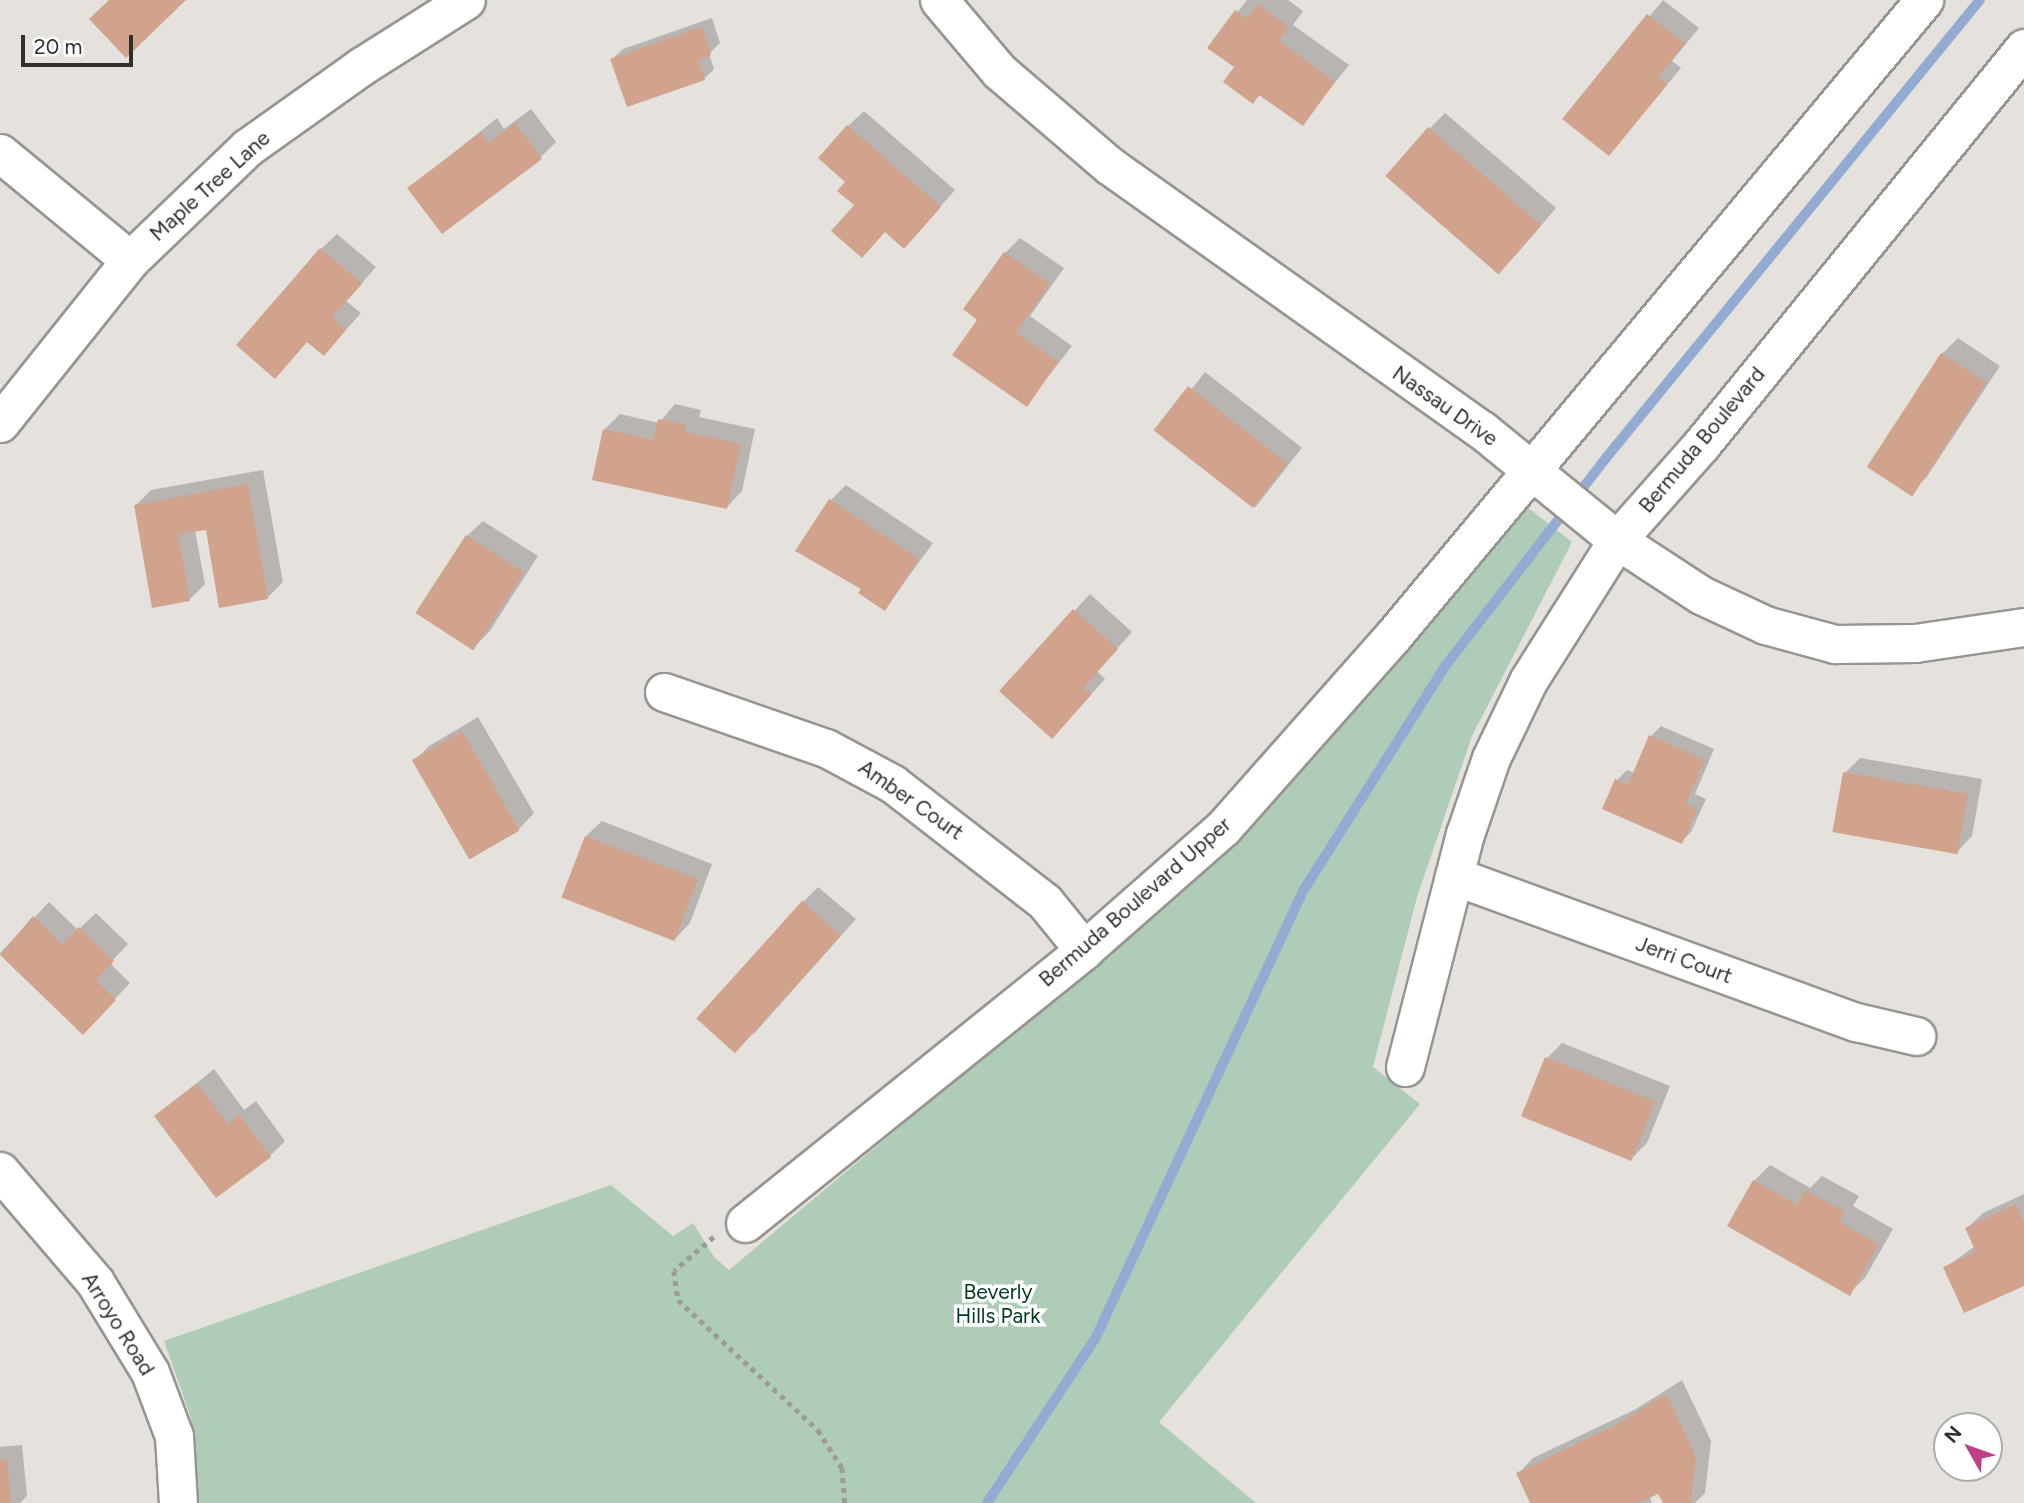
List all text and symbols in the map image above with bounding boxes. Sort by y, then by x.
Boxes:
scale bar [24,21,136,65]
text: 20 m [34,34,82,59]
street label: Maple Tree Lane [145,126,275,246]
street label: Nassau Drive [1388,360,1502,452]
street label: Bermuda Boulevard [1634,362,1770,518]
street label: Amber Court [854,755,968,845]
street label: Bermuda Boulevard Upper [1034,812,1236,992]
street label: Jerri Court [1632,931,1736,989]
street label: Arroyo Road [76,1268,160,1380]
park label: Beverly Hills Park [956,1279,1040,1329]
north arrow [1933,1412,2003,1482]
text: N [1940,1421,1967,1447]

